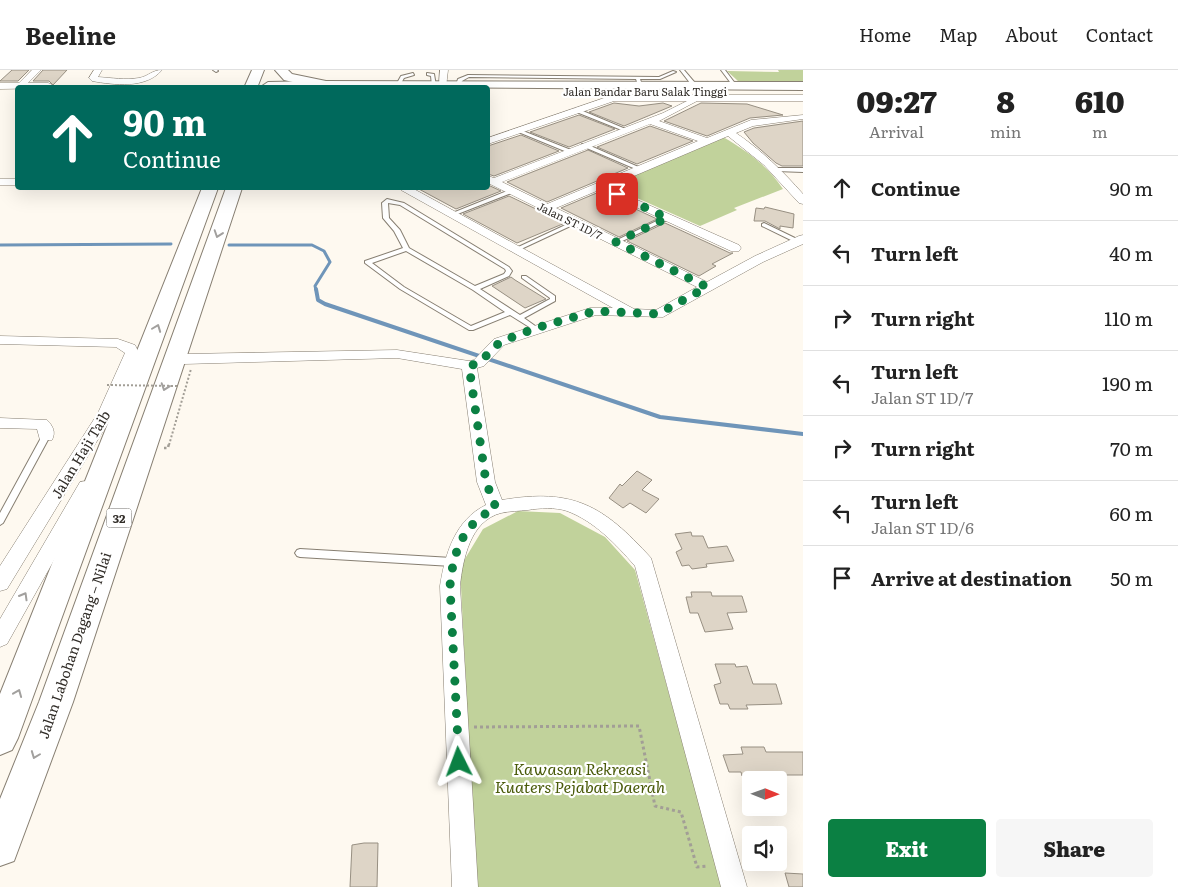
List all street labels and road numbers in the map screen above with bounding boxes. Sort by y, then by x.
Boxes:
street label: Jalan Bandar Baru Salak Tinggi [563,83,727,99]
street label: Jalan ST 1D/7 [535,197,605,243]
street label: Jalan Haji Taib [46,406,114,502]
road number: 32 [106,508,132,528]
street label: Jalan Labohan Dagang ‒ Nilai [33,549,115,741]

